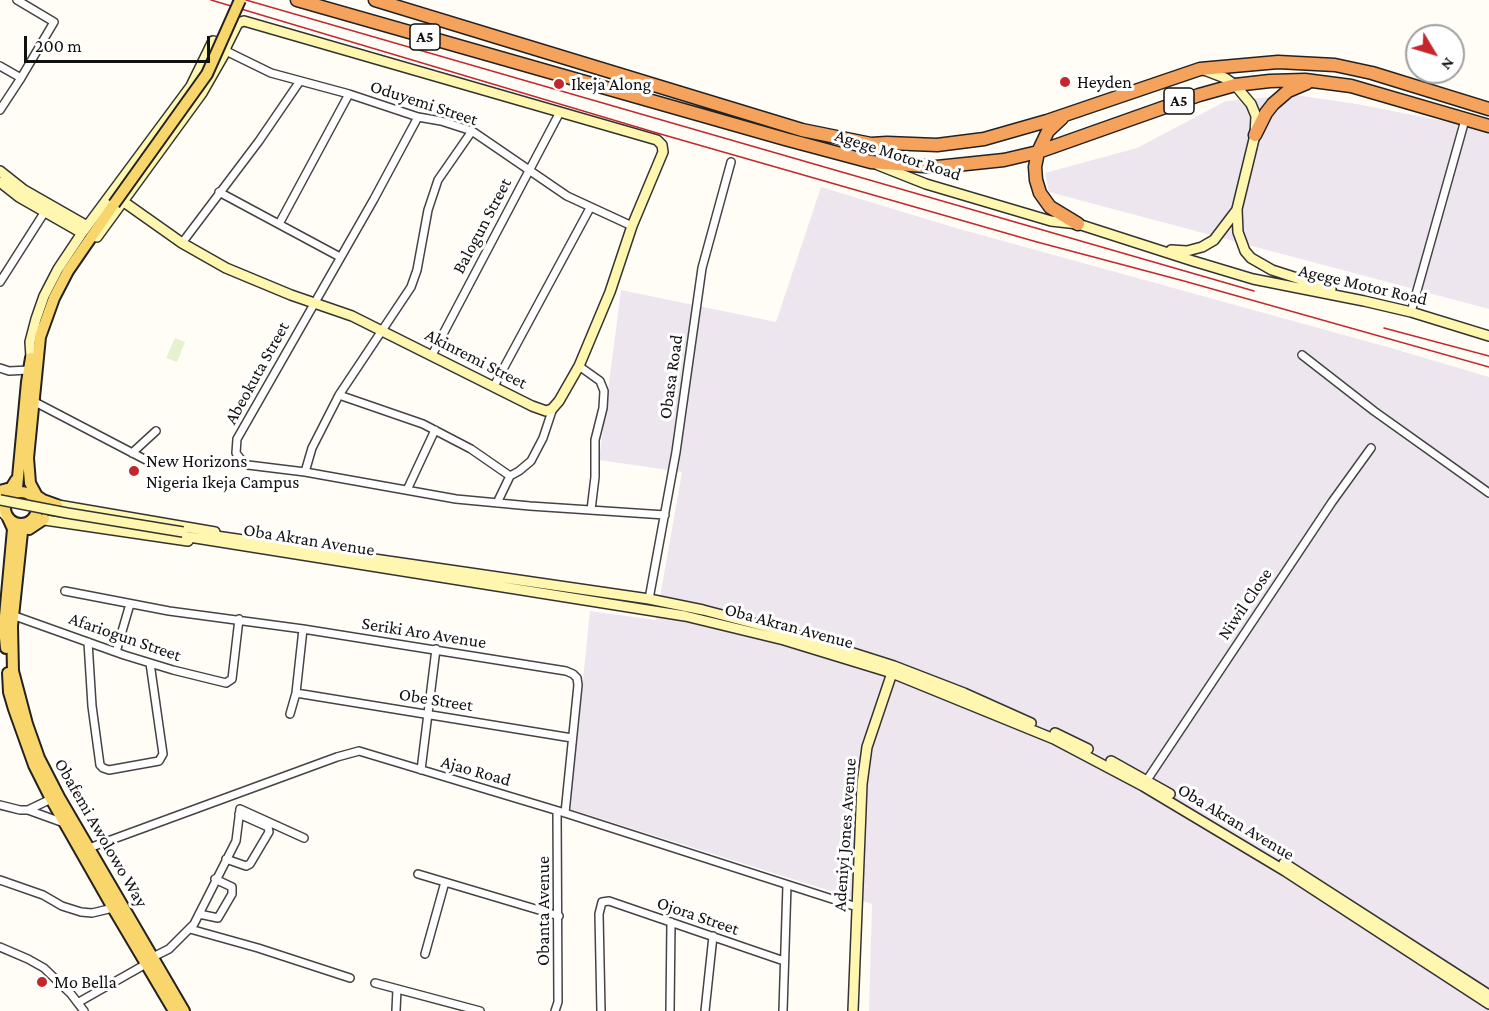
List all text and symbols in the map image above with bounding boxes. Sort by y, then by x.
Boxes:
scale bar [27,24,213,62]
road number: A5 [410,24,440,50]
north arrow [1405,24,1465,84]
text: 200 m [35,36,82,56]
text: N [1438,55,1458,74]
place label: Heyden [1077,71,1132,93]
place label: Ikeja Along [571,73,651,95]
street label: Oduyemi Street [367,75,481,131]
marker: Heyden [1058,75,1072,89]
marker: Ikeja Along [552,77,566,91]
road number: A5 [1164,88,1194,114]
street label: Agege Motor Road [832,124,964,186]
street label: Balogun Street [448,174,516,278]
street label: Agege Motor Road [1297,260,1429,310]
street label: Abeokuta Street [220,318,294,428]
street label: Akinremi Street [421,324,531,394]
street label: Obasa Road [654,333,688,421]
place label: New Horizons Nigeria Ikeja Campus [146,450,299,492]
marker: New Horizons Nigeria Ikeja Campus [127,464,141,478]
street label: Oba Akran Avenue [242,519,376,561]
street label: Niwil Close [1213,564,1277,644]
street label: Oba Akran Avenue [722,598,856,654]
street label: Afariogun Street [66,608,184,666]
street label: Seriki Aro Avenue [360,613,488,653]
street label: Obe Street [397,683,475,717]
street label: Ajao Road [439,751,513,791]
street label: Obafemi Awolowo Way [50,755,152,911]
street label: Adeniyi Jones Avenue [829,758,861,912]
street label: Oba Akran Avenue [1174,779,1298,865]
street label: Obanta Avenue [532,856,554,966]
street label: Ojora Street [654,892,742,940]
place label: Mo Bella [54,971,117,993]
marker: Mo Bella [35,975,49,989]

